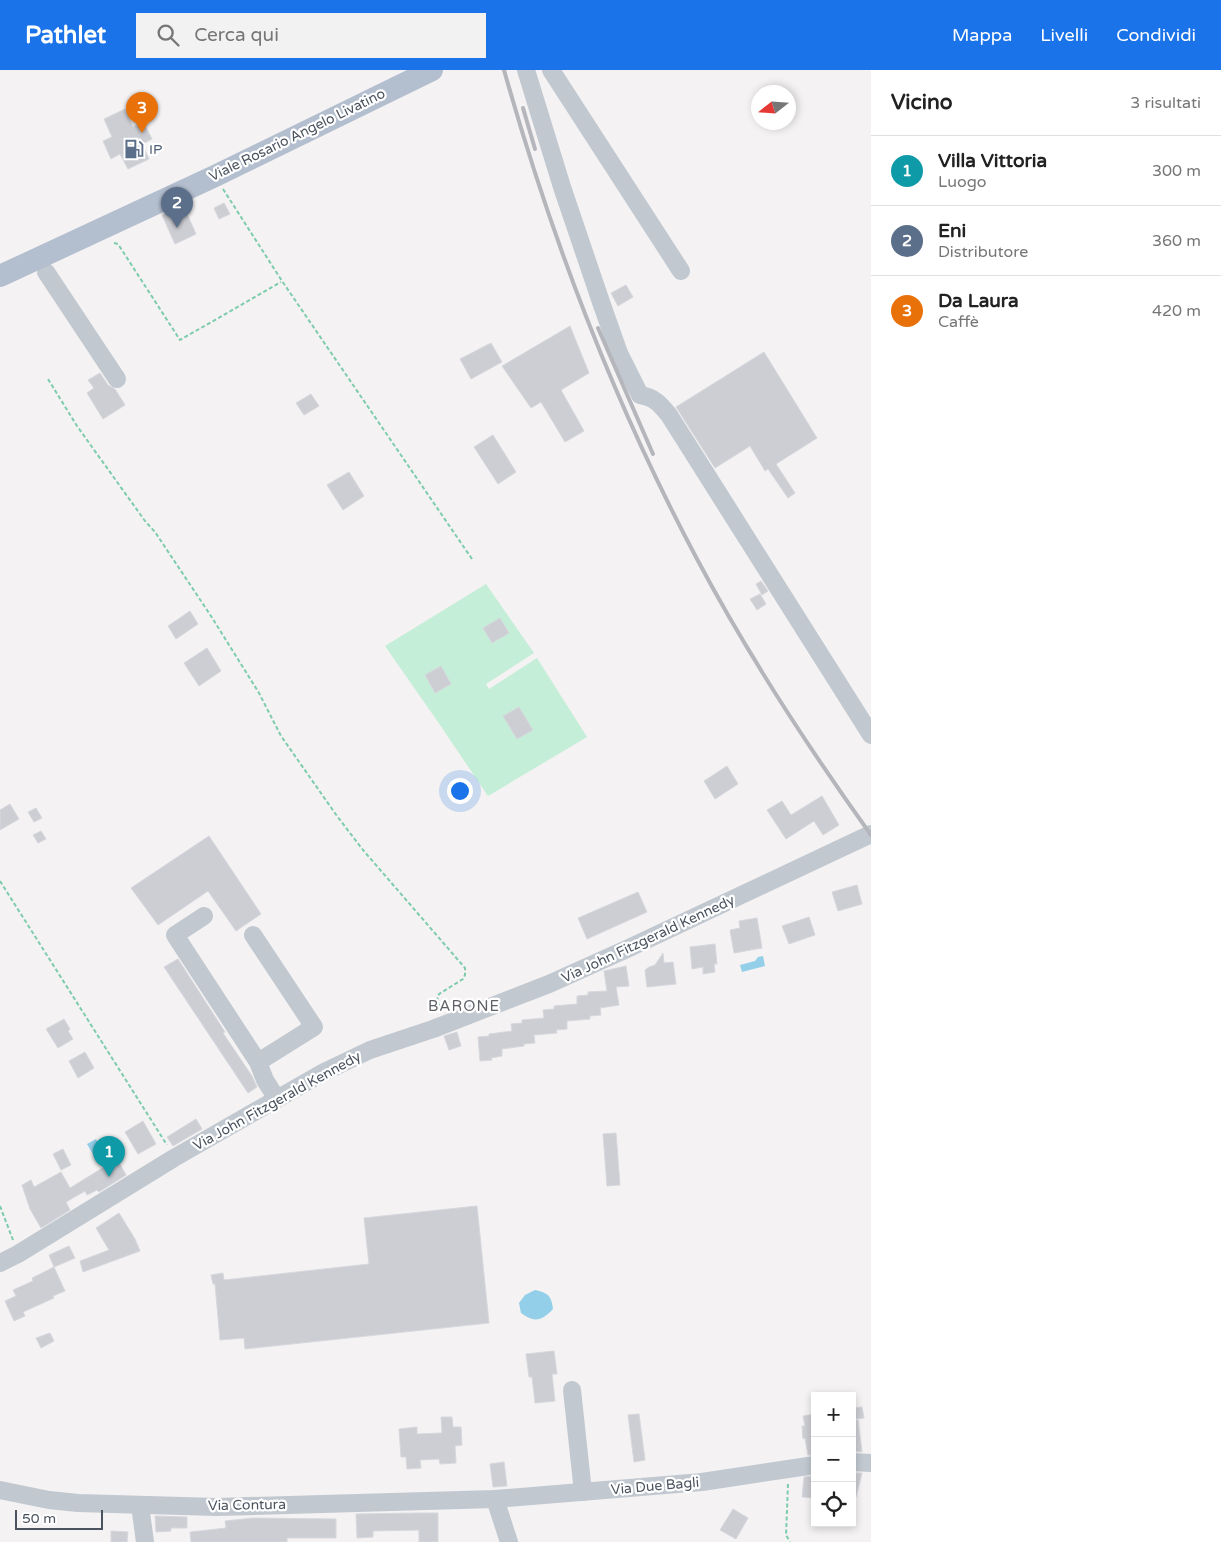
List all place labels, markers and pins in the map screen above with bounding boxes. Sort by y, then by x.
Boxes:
pin: 3 [126,92,158,133]
fuel station icon: IP [123,138,145,160]
place label: IP [149,141,162,158]
pin: 2 [161,187,193,228]
pin: 1 [93,1136,125,1177]

